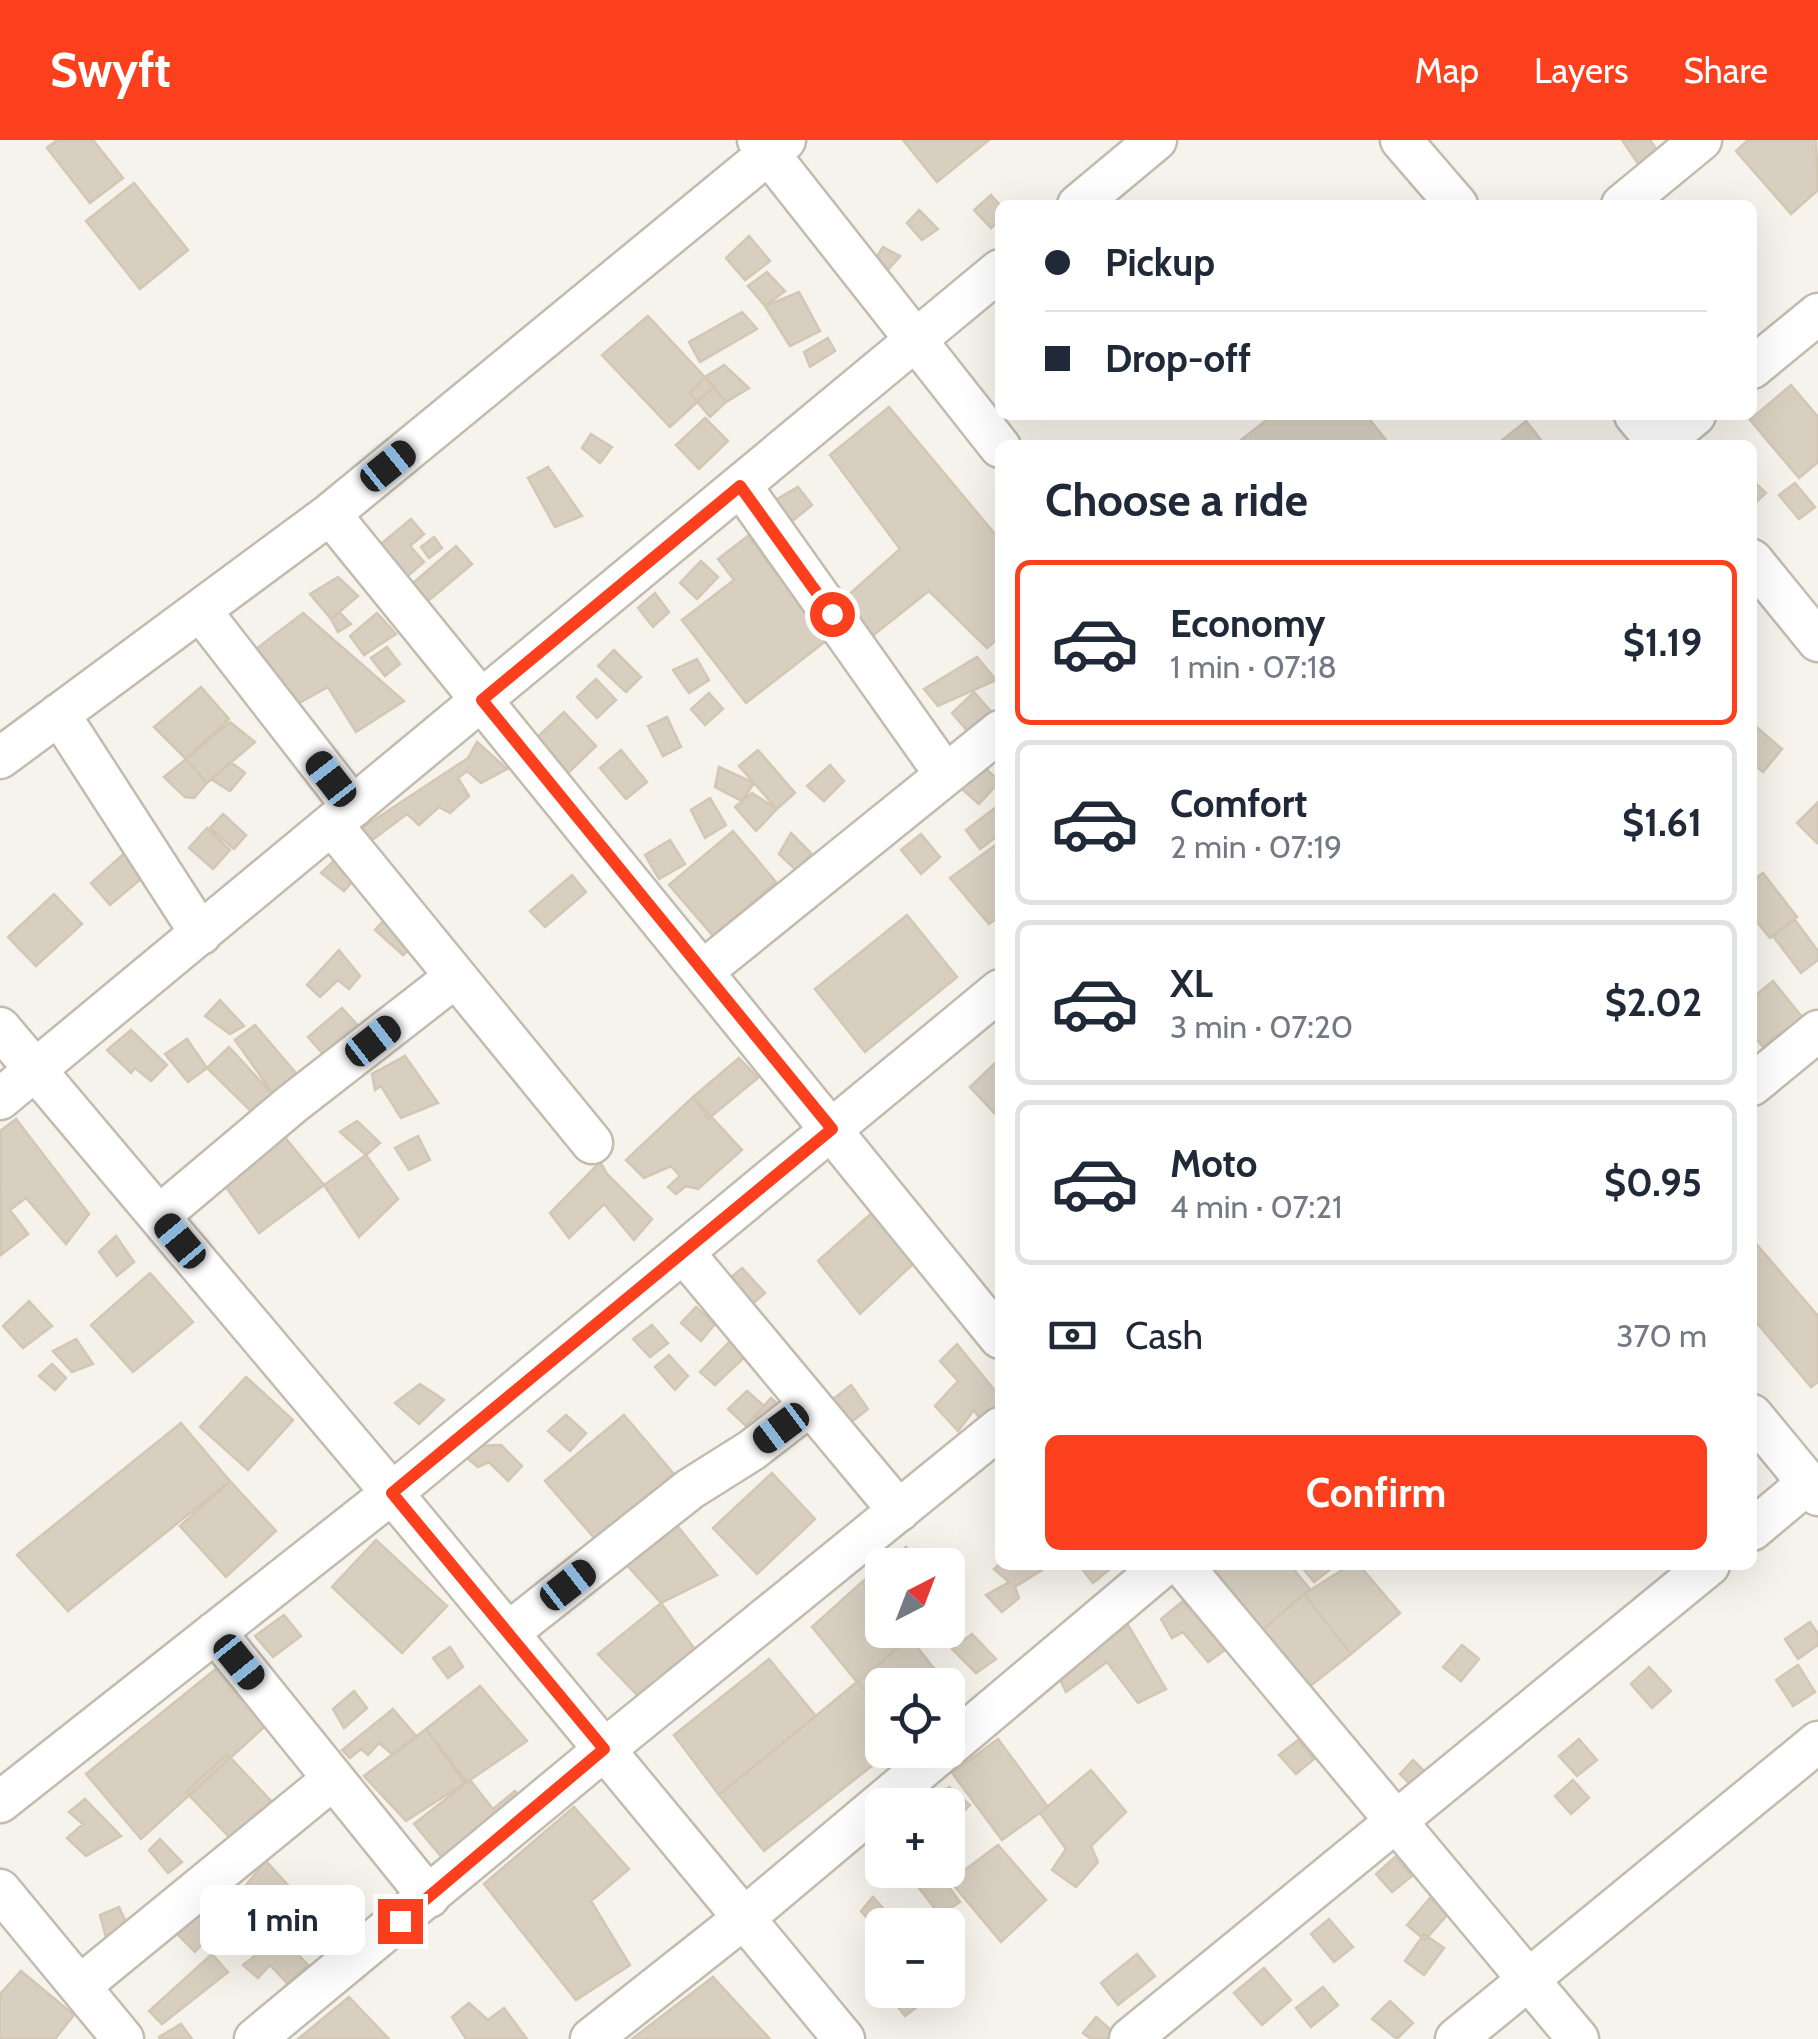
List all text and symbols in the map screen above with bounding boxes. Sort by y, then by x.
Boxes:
text: Swyft [50,41,171,99]
text: Map [1415,49,1479,92]
text: Layers [1534,49,1628,92]
text: Share [1683,49,1768,92]
text: Pickup [1105,239,1215,286]
text: Drop-off [1105,335,1251,382]
car [355,435,421,497]
text: Choose a ride [1045,473,1308,527]
route start [810,592,855,637]
icon: car [1050,598,1140,688]
text: Economy [1170,600,1325,647]
text: $1.19 [1623,619,1702,666]
text: 1 min · 07:18 [1170,647,1337,686]
car [301,746,361,812]
icon: car [1050,778,1140,868]
text: Comfort [1170,780,1307,827]
text: $1.61 [1622,799,1702,846]
text: 2 min · 07:19 [1170,827,1342,866]
icon: car [1050,958,1140,1048]
text: XL [1170,960,1213,1007]
text: $2.02 [1605,979,1702,1026]
text: 3 min · 07:20 [1170,1007,1353,1046]
car [340,1011,406,1071]
icon: car [1050,1138,1140,1228]
text: Moto [1170,1140,1257,1187]
text: $0.95 [1604,1159,1702,1206]
text: 4 min · 07:21 [1170,1187,1342,1226]
car [149,1208,211,1274]
icon: cash [1045,1308,1100,1363]
text: Cash [1125,1312,1203,1359]
text: 370 m [1616,1316,1707,1355]
car [748,1398,814,1458]
button: Confirm [1045,1435,1707,1550]
north arrow [865,1548,965,1648]
map controls [865,1548,965,2008]
car [535,1555,601,1615]
car [208,1629,270,1695]
button: locate [865,1668,965,1768]
button: + [865,1788,965,1888]
callout: 1 min [200,1886,365,1956]
route end [378,1899,423,1944]
text: 1 min [246,1900,319,1939]
button: − [865,1908,965,2008]

